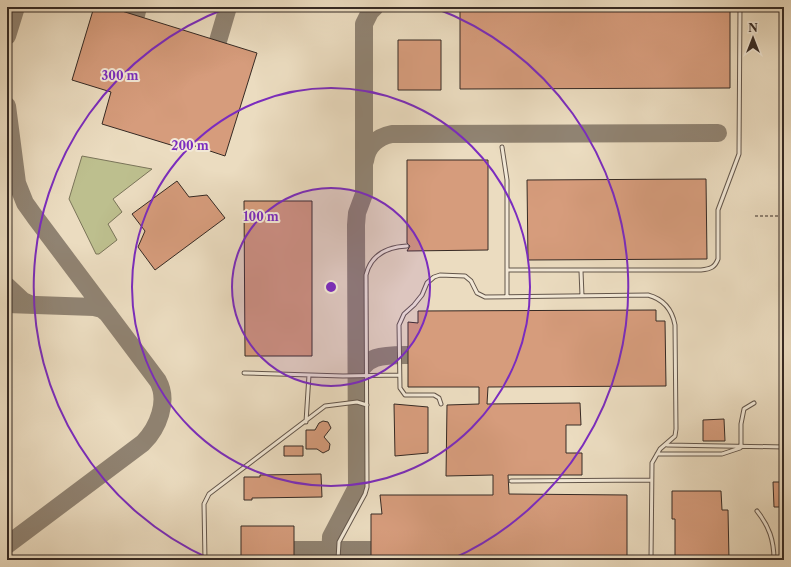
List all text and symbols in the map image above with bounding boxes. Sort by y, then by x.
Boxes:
north arrow [733,18,773,58]
text: N [748,21,758,35]
text: 300 m [101,68,139,83]
text: 200 m [171,138,209,153]
text: 100 m [243,209,279,224]
centre of rings [324,280,338,294]

